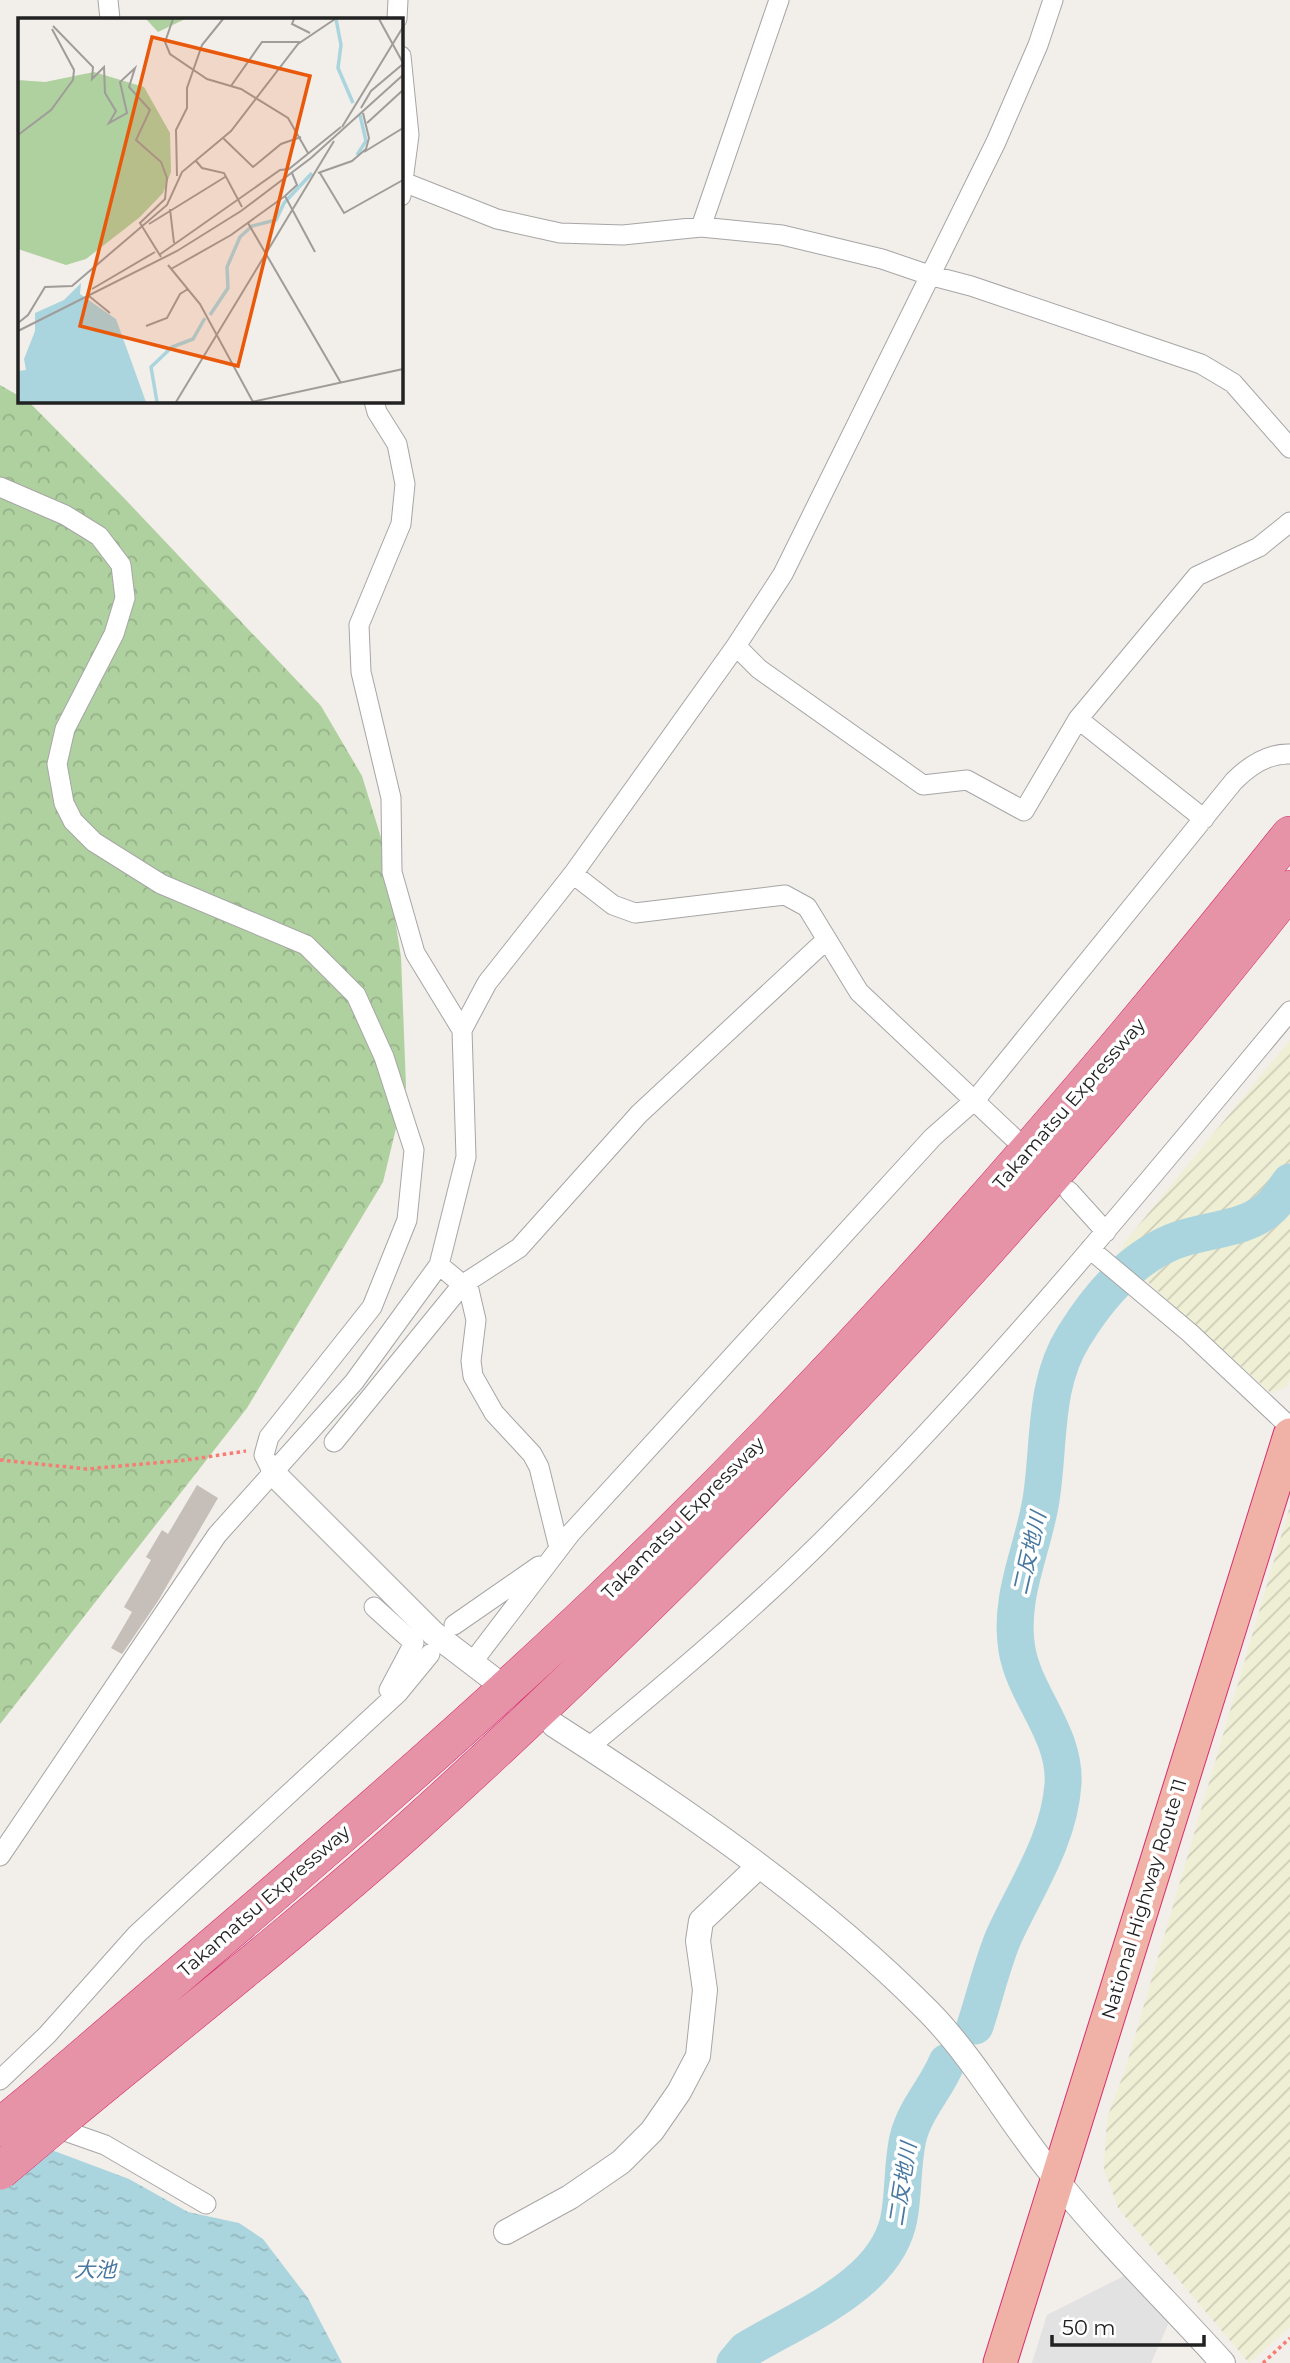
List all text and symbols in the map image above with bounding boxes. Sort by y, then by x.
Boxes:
inset map [18,18,402,402]
street label: Takamatsu Expressway [988,1013,1150,1195]
street label: Takamatsu Expressway [597,1432,769,1604]
water label: 二反地川 [1007,1507,1051,1597]
street label: National Highway Route 11 [1096,1776,1192,2022]
street label: Takamatsu Expressway [173,1820,355,1982]
water label: 二反地川 [883,2139,921,2227]
water label: 大池 [74,2257,118,2282]
scale bar [1052,2304,1204,2348]
text: 50 m [1062,2315,1116,2340]

